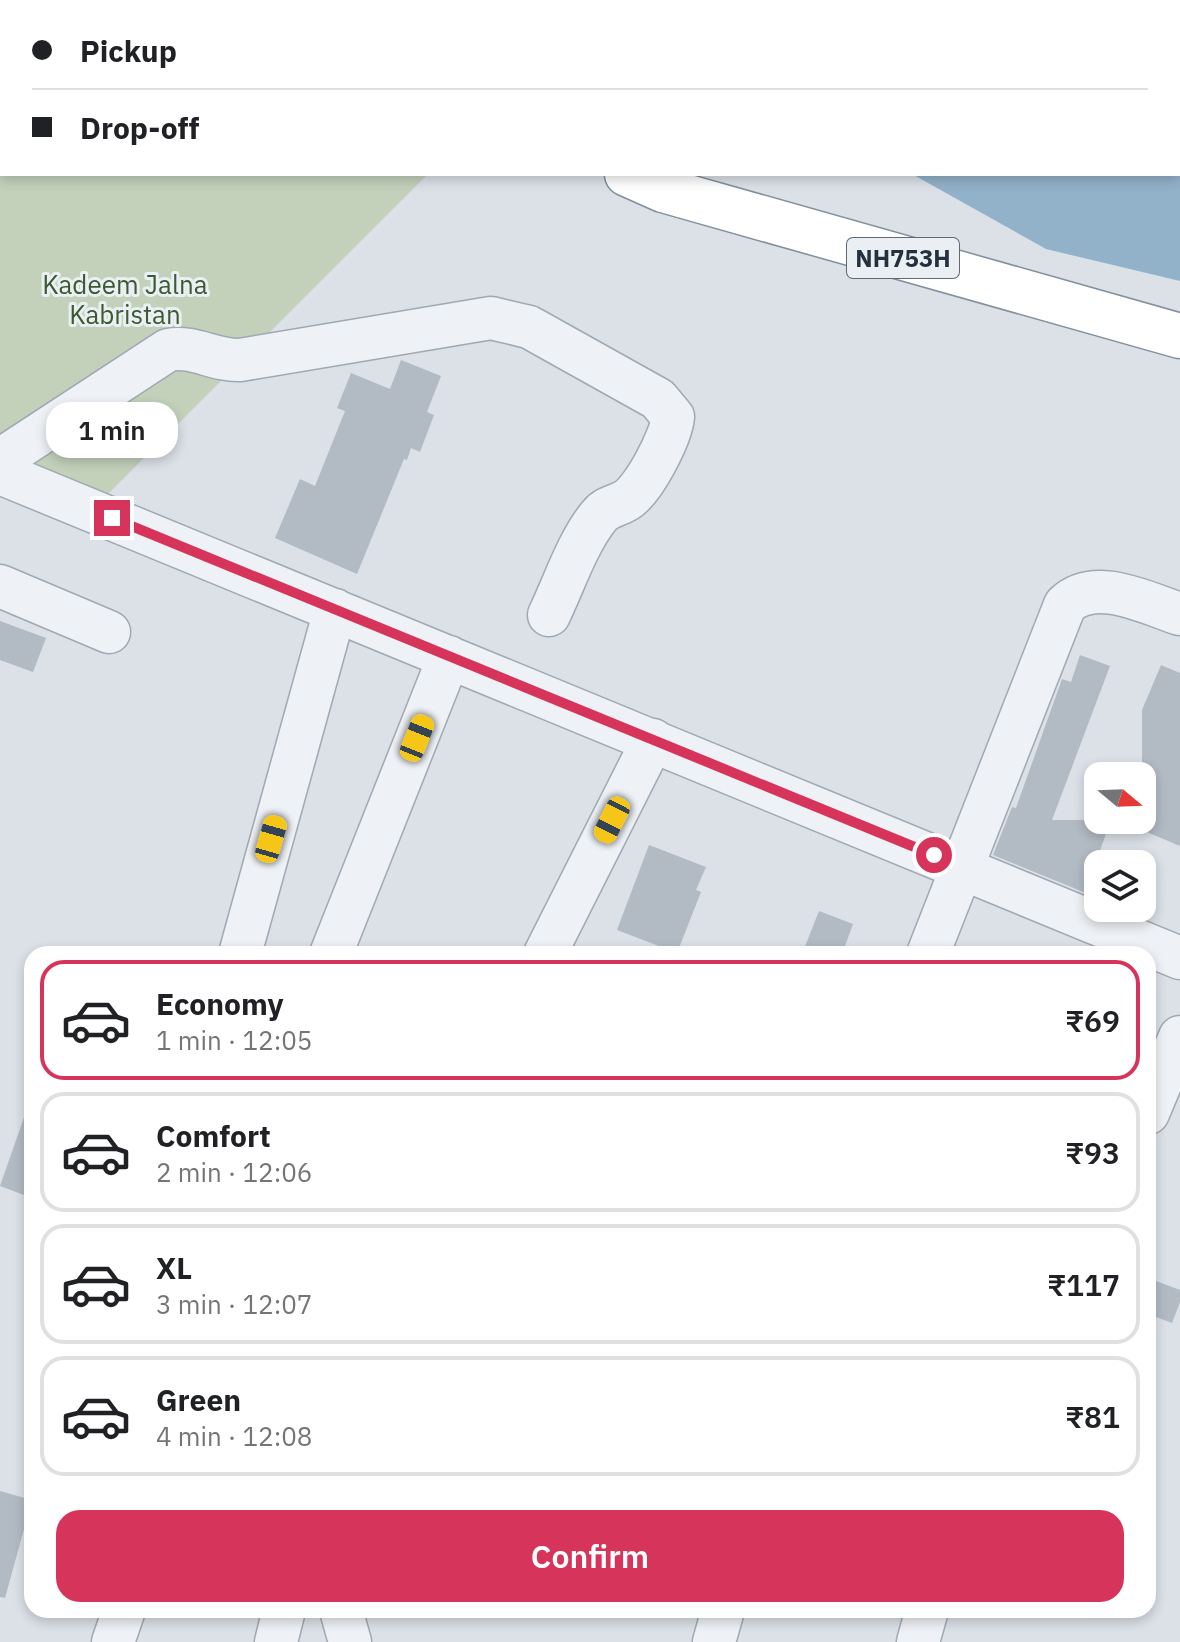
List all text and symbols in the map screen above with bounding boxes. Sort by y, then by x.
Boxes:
text: Pickup [80,31,177,70]
text: Drop-off [80,108,199,147]
road number: NH753H [847,238,959,278]
park label: Kadeem Jalna Kabristan [42,267,208,331]
callout: 1 min [46,402,178,458]
text: 1 min [78,413,146,447]
route end [94,500,130,536]
car [397,711,437,765]
north arrow [1084,762,1156,834]
map controls [1084,762,1156,922]
car [590,793,634,847]
car [253,813,289,865]
route start [916,837,952,873]
button: layers [1084,850,1156,922]
icon: car [60,984,132,1056]
text: Economy [156,984,284,1023]
text: ₹69 [1065,1001,1120,1040]
text: 1 min · 12:05 [156,1023,312,1057]
icon: car [60,1116,132,1188]
text: Comfort [156,1116,271,1155]
text: ₹93 [1065,1133,1120,1172]
text: 2 min · 12:06 [156,1155,312,1189]
icon: car [60,1248,132,1320]
text: XL [156,1248,192,1287]
text: ₹117 [1047,1265,1120,1304]
text: 3 min · 12:07 [156,1287,312,1321]
icon: car [60,1380,132,1452]
text: Green [156,1380,241,1419]
text: ₹81 [1065,1397,1120,1436]
text: 4 min · 12:08 [156,1419,312,1453]
button: Confirm [56,1510,1124,1602]

